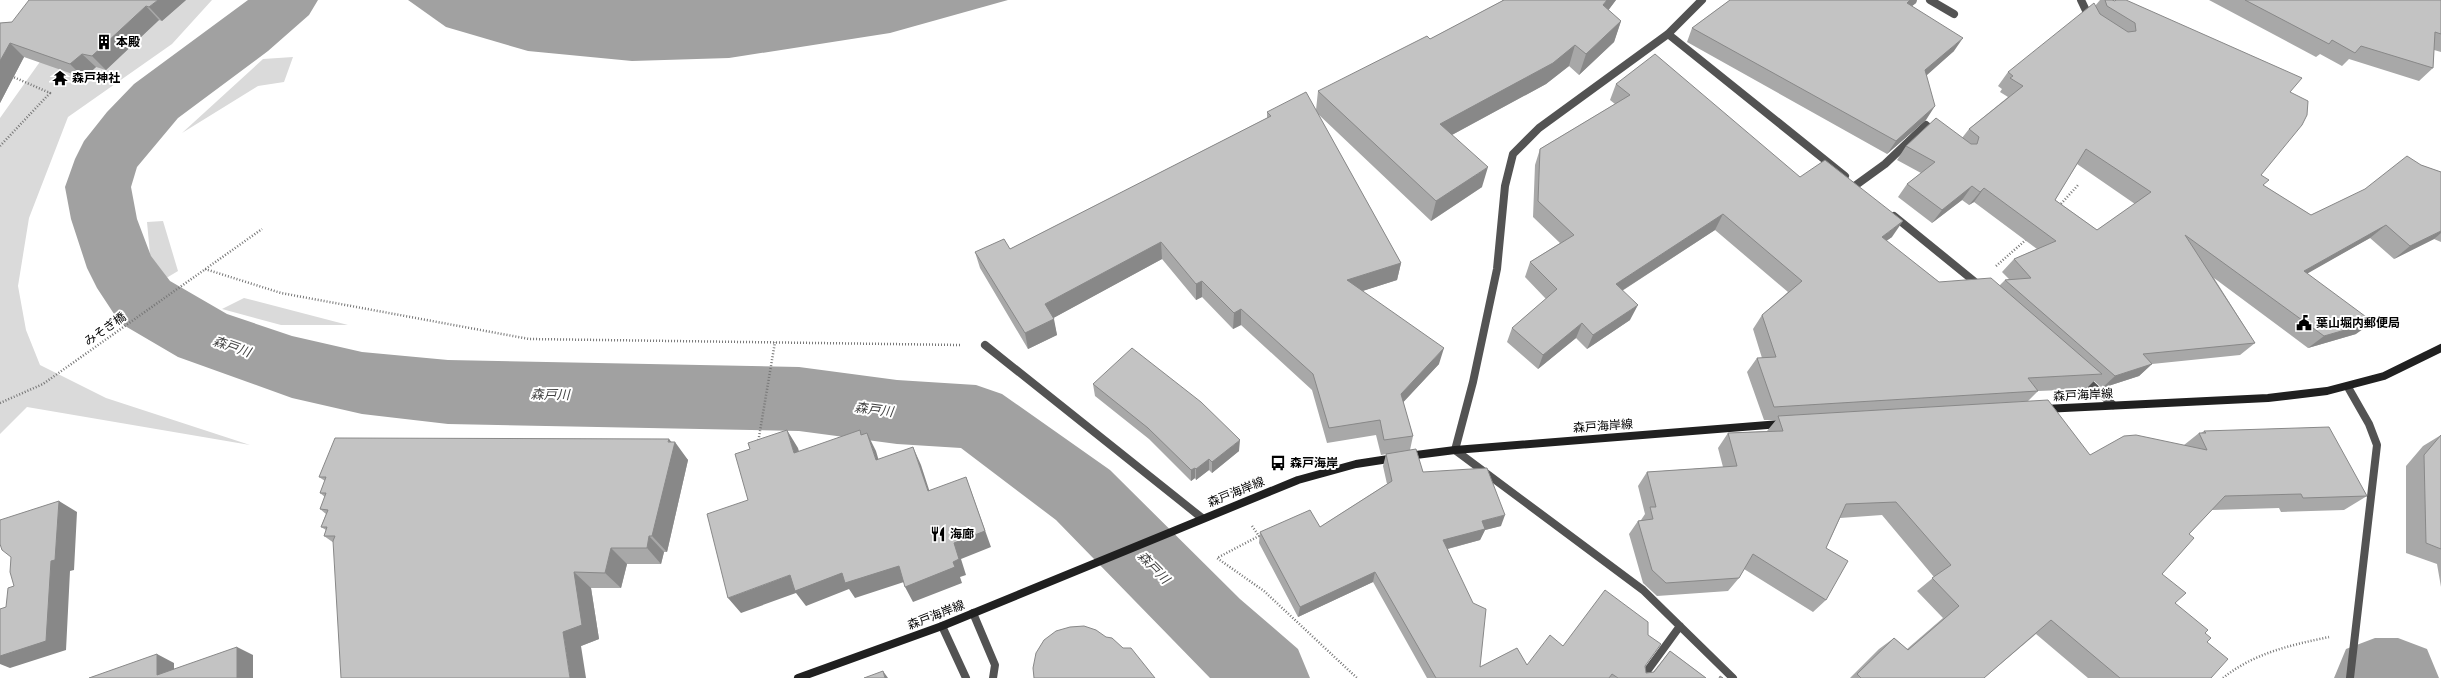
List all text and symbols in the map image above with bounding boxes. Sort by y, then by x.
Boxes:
building icon: 本殿 [95,33,113,51]
place label: 本殿 [116,34,140,49]
temple icon: 森戸神社 [51,69,69,87]
place label: 森戸神社 [72,70,120,85]
street label: みそぎ橋 [81,309,129,349]
public building icon: 葉山堀内郵便局 [2295,314,2313,332]
place label: 葉山堀内郵便局 [2316,315,2400,330]
water label: 森戸川 [211,332,255,361]
street label: 森戸海岸線 [2053,385,2113,404]
water label: 森戸川 [530,386,572,402]
water label: 森戸川 [854,399,896,420]
street label: 森戸海岸線 [1573,416,1633,435]
bus stop icon: 森戸海岸 [1269,454,1287,472]
place label: 森戸海岸 [1290,455,1338,470]
street label: 森戸海岸線 [1205,473,1266,510]
restaurant icon: 海廊 [929,525,947,543]
place label: 海廊 [950,526,974,541]
water label: 森戸川 [1135,548,1175,588]
street label: 森戸海岸線 [905,597,967,632]

